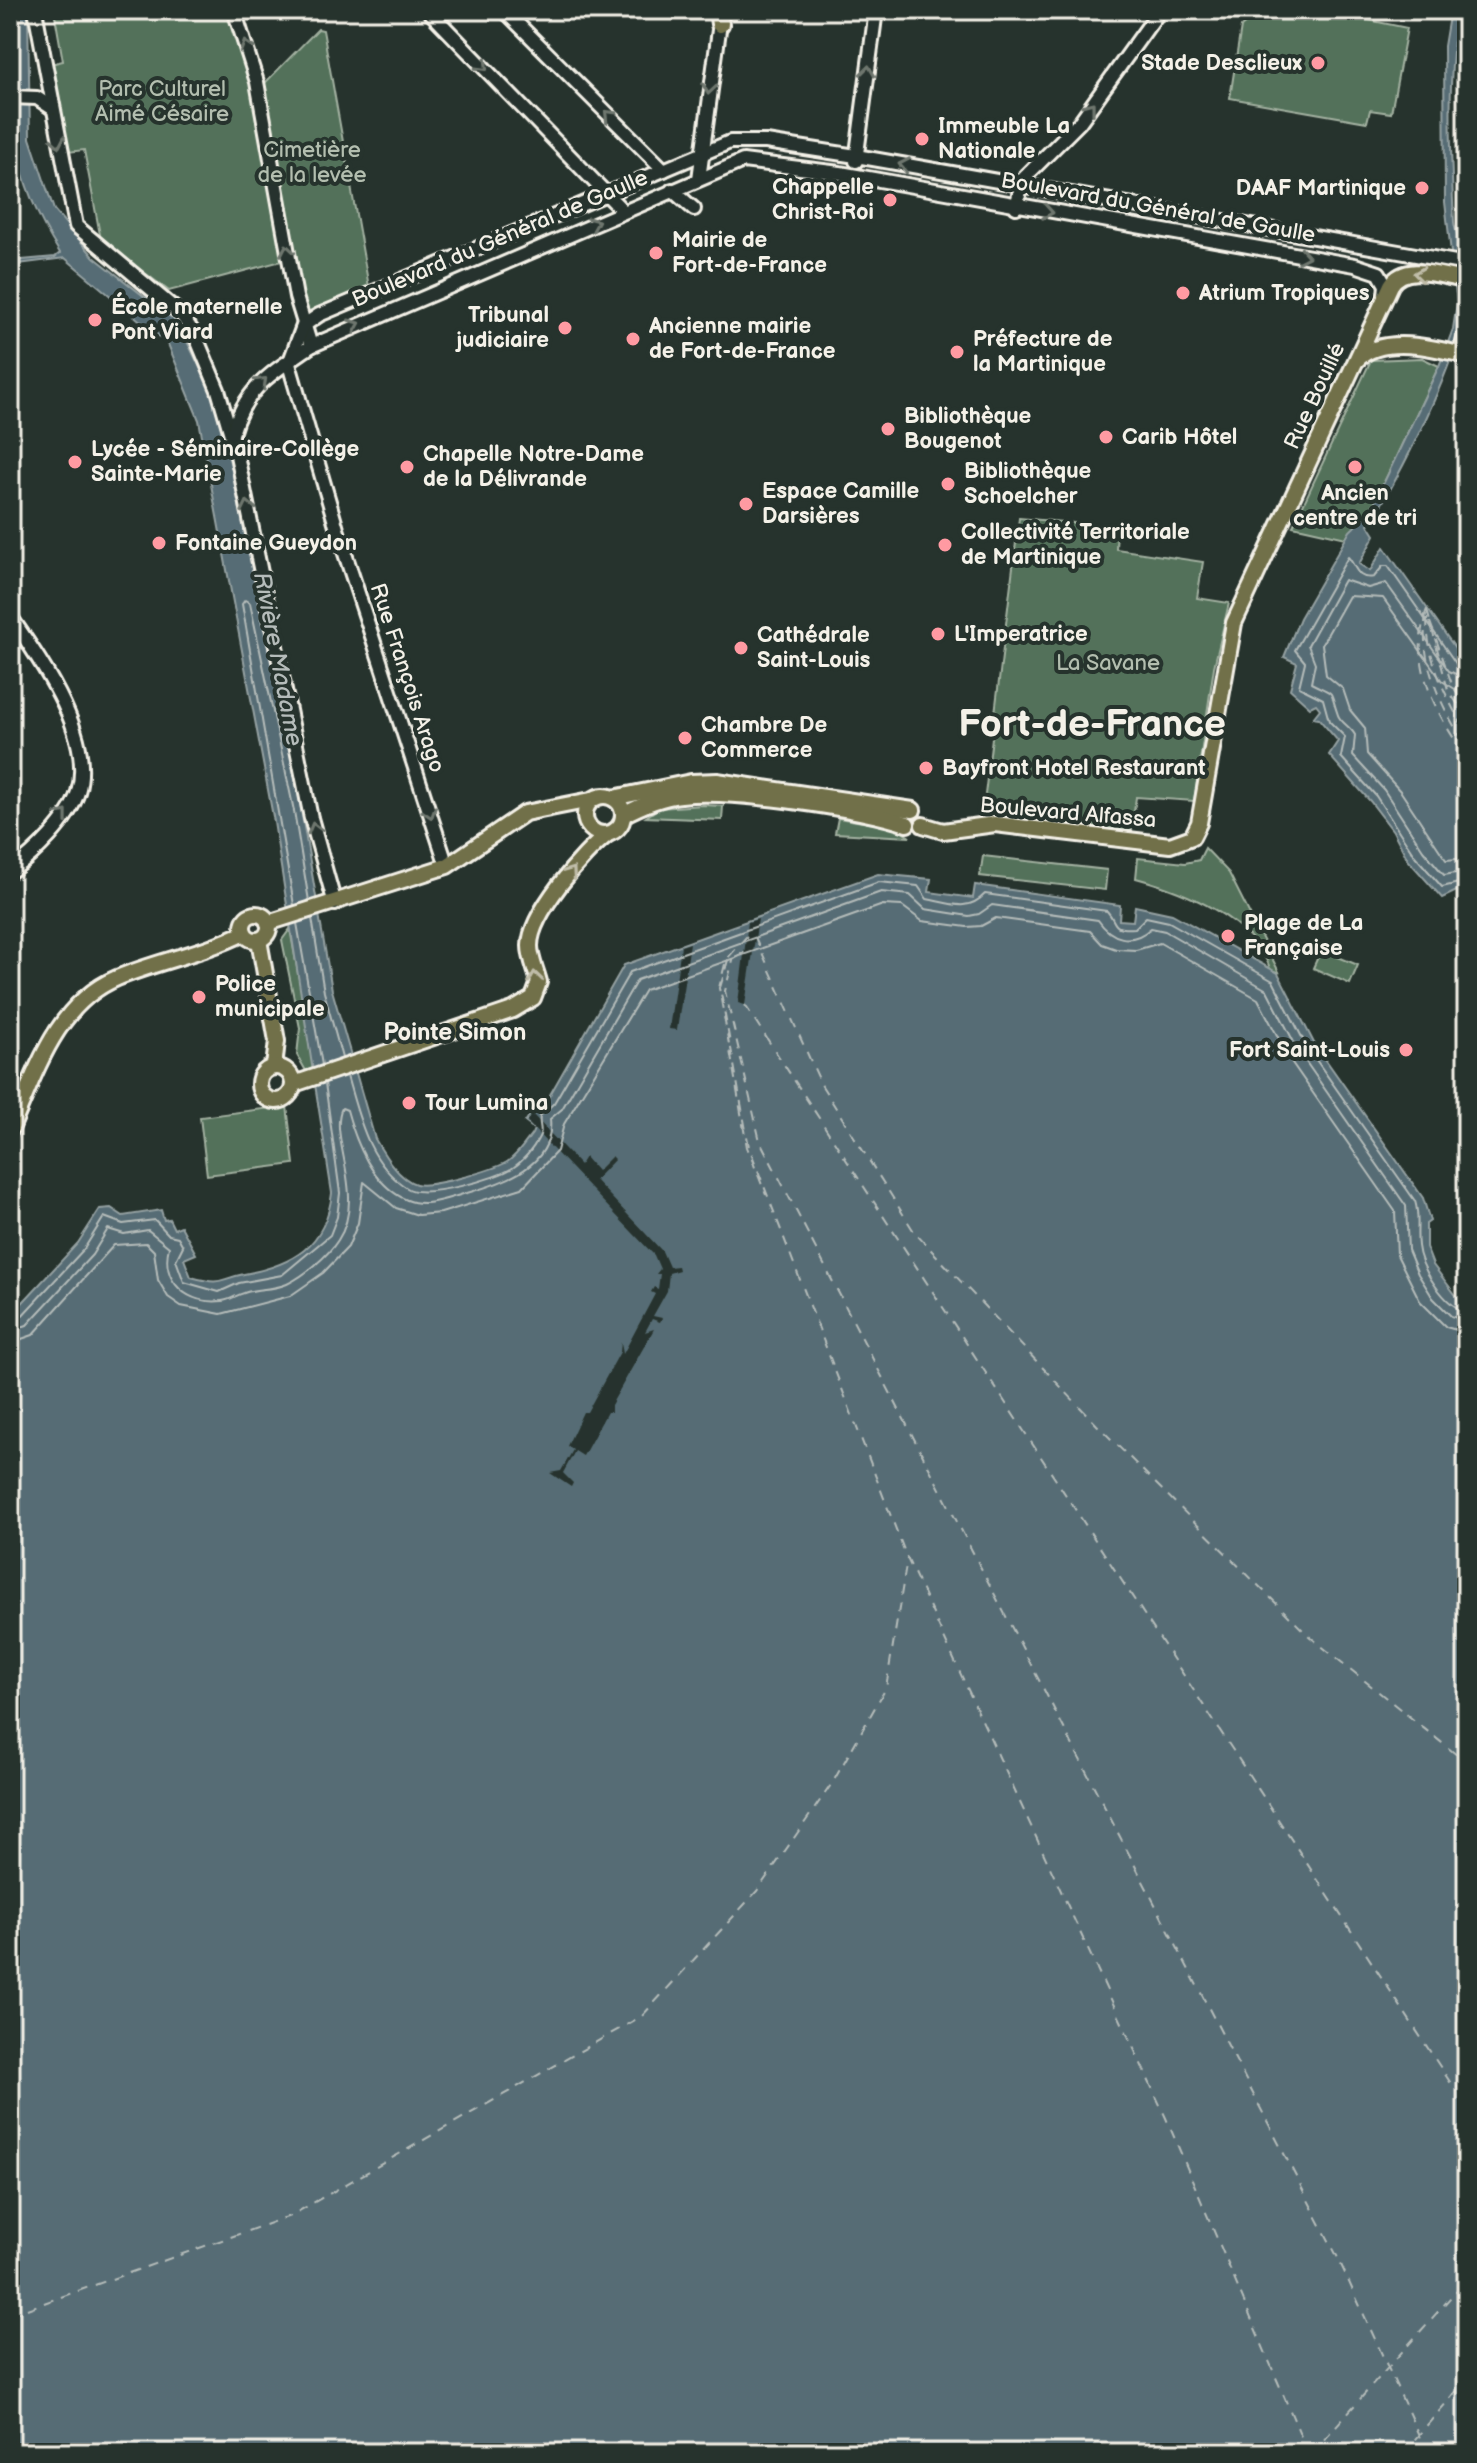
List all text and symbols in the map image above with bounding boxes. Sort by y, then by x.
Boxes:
one-way arrow [240,39,256,53]
place label: Stade Desclieux [1141,50,1302,77]
marker: Stade Desclieux [1309,54,1327,72]
one-way arrow [474,57,488,71]
one-way arrow [859,64,876,78]
park label: Parc Culturel Aimé Césaire [95,76,229,128]
one-way arrow [702,82,719,96]
one-way arrow [1081,102,1095,116]
one-way arrow [604,109,618,124]
place label: Immeuble La Nationale [938,113,1070,165]
marker: Immeuble La Nationale [913,130,931,148]
one-way arrow [49,135,66,149]
park label: Cimetière de la levée [257,137,367,189]
one-way arrow [897,157,911,174]
street label: Boulevard du Général de Gaulle [348,164,652,314]
street label: Boulevard du Général de Gaulle [999,167,1317,249]
place label: Chappelle Christ-Roi [772,174,874,226]
place label: DAAF Martinique [1236,175,1406,202]
marker: DAAF Martinique [1413,179,1431,197]
marker: Chappelle Christ-Roi [881,191,899,209]
one-way arrow [1041,202,1055,219]
one-way arrow [586,216,600,232]
place label: Mairie de Fort-de-France [672,227,827,279]
one-way arrow [280,243,297,256]
marker: Mairie de Fort-de-France [647,244,665,262]
one-way arrow [1297,247,1311,264]
one-way arrow [1413,266,1426,283]
place label: Atrium Tropiques [1198,280,1370,307]
marker: Atrium Tropiques [1174,284,1192,302]
place label: École maternelle Pont Viard [111,292,283,346]
place label: Tribunal judiciaire [454,302,549,354]
marker: École maternelle Pont Viard [86,311,104,329]
place label: Ancienne mairie de Fort-de-France [648,313,835,365]
one-way arrow [347,318,361,334]
marker: Tribunal judiciaire [556,319,574,337]
place label: Préfecture de la Martinique [973,326,1112,378]
marker: Ancienne mairie de Fort-de-France [624,330,642,348]
street label: Rue Bouillé [1279,338,1351,454]
marker: Préfecture de la Martinique [948,343,966,361]
one-way arrow [253,377,267,392]
place label: Bibliothèque Bougenot [904,403,1031,455]
marker: Bibliothèque Bougenot [879,420,897,438]
place label: Carib Hôtel [1122,424,1237,451]
marker: Carib Hôtel [1097,428,1115,446]
place label: Lycée - Séminaire-Collège Sainte-Marie [91,436,359,488]
place label: Chapelle Notre-Dame de la Délivrande [423,441,644,493]
marker: Lycée - Séminaire-Collège Sainte-Marie [66,453,84,471]
marker: Chapelle Notre-Dame de la Délivrande [398,458,416,476]
place label: Bibliothèque Schoelcher [964,458,1091,510]
marker: Ancien centre de tri [1346,458,1364,476]
marker: Bibliothèque Schoelcher [939,475,957,493]
place label: Espace Camille Darsières [762,478,919,530]
place label: Ancien centre de tri [1293,480,1417,532]
marker: Espace Camille Darsières [737,495,755,513]
one-way arrow [240,500,257,514]
place label: Collectivité Territoriale de Martinique [961,519,1190,571]
place label: Fontaine Gueydon [175,530,357,557]
marker: Fontaine Gueydon [150,534,168,552]
marker: Collectivité Territoriale de Martinique [936,536,954,554]
water label: Rivière Madame [247,569,309,749]
street label: Rue François Arago [364,580,450,776]
place label: L'Imperatrice [954,621,1088,648]
place label: Cathédrale Saint-Louis [757,622,871,674]
marker: L'Imperatrice [929,625,947,643]
marker: Cathédrale Saint-Louis [732,639,750,657]
park label: La Savane [1056,650,1160,677]
district label: Fort-de-France [958,702,1226,747]
place label: Chambre De Commerce [701,712,827,764]
marker: Chambre De Commerce [676,729,694,747]
place label: Bayfront Hotel Restaurant [942,755,1206,782]
marker: Bayfront Hotel Restaurant [917,759,935,777]
street label: Boulevard Alfassa [979,792,1157,834]
one-way arrow [420,805,436,819]
one-way arrow [54,809,68,824]
one-way arrow [307,822,323,836]
one-way arrow [561,867,576,881]
place label: Plage de La Française [1244,910,1363,962]
marker: Plage de La Française [1219,927,1237,945]
one-way arrow [527,970,544,983]
place label: Police municipale [215,971,325,1023]
marker: Police municipale [190,988,208,1006]
district label: Pointe Simon [384,1018,526,1047]
place label: Fort Saint-Louis [1229,1037,1390,1064]
marker: Fort Saint-Louis [1397,1041,1415,1059]
place label: Tour Lumina [425,1090,548,1117]
marker: Tour Lumina [400,1094,418,1112]

